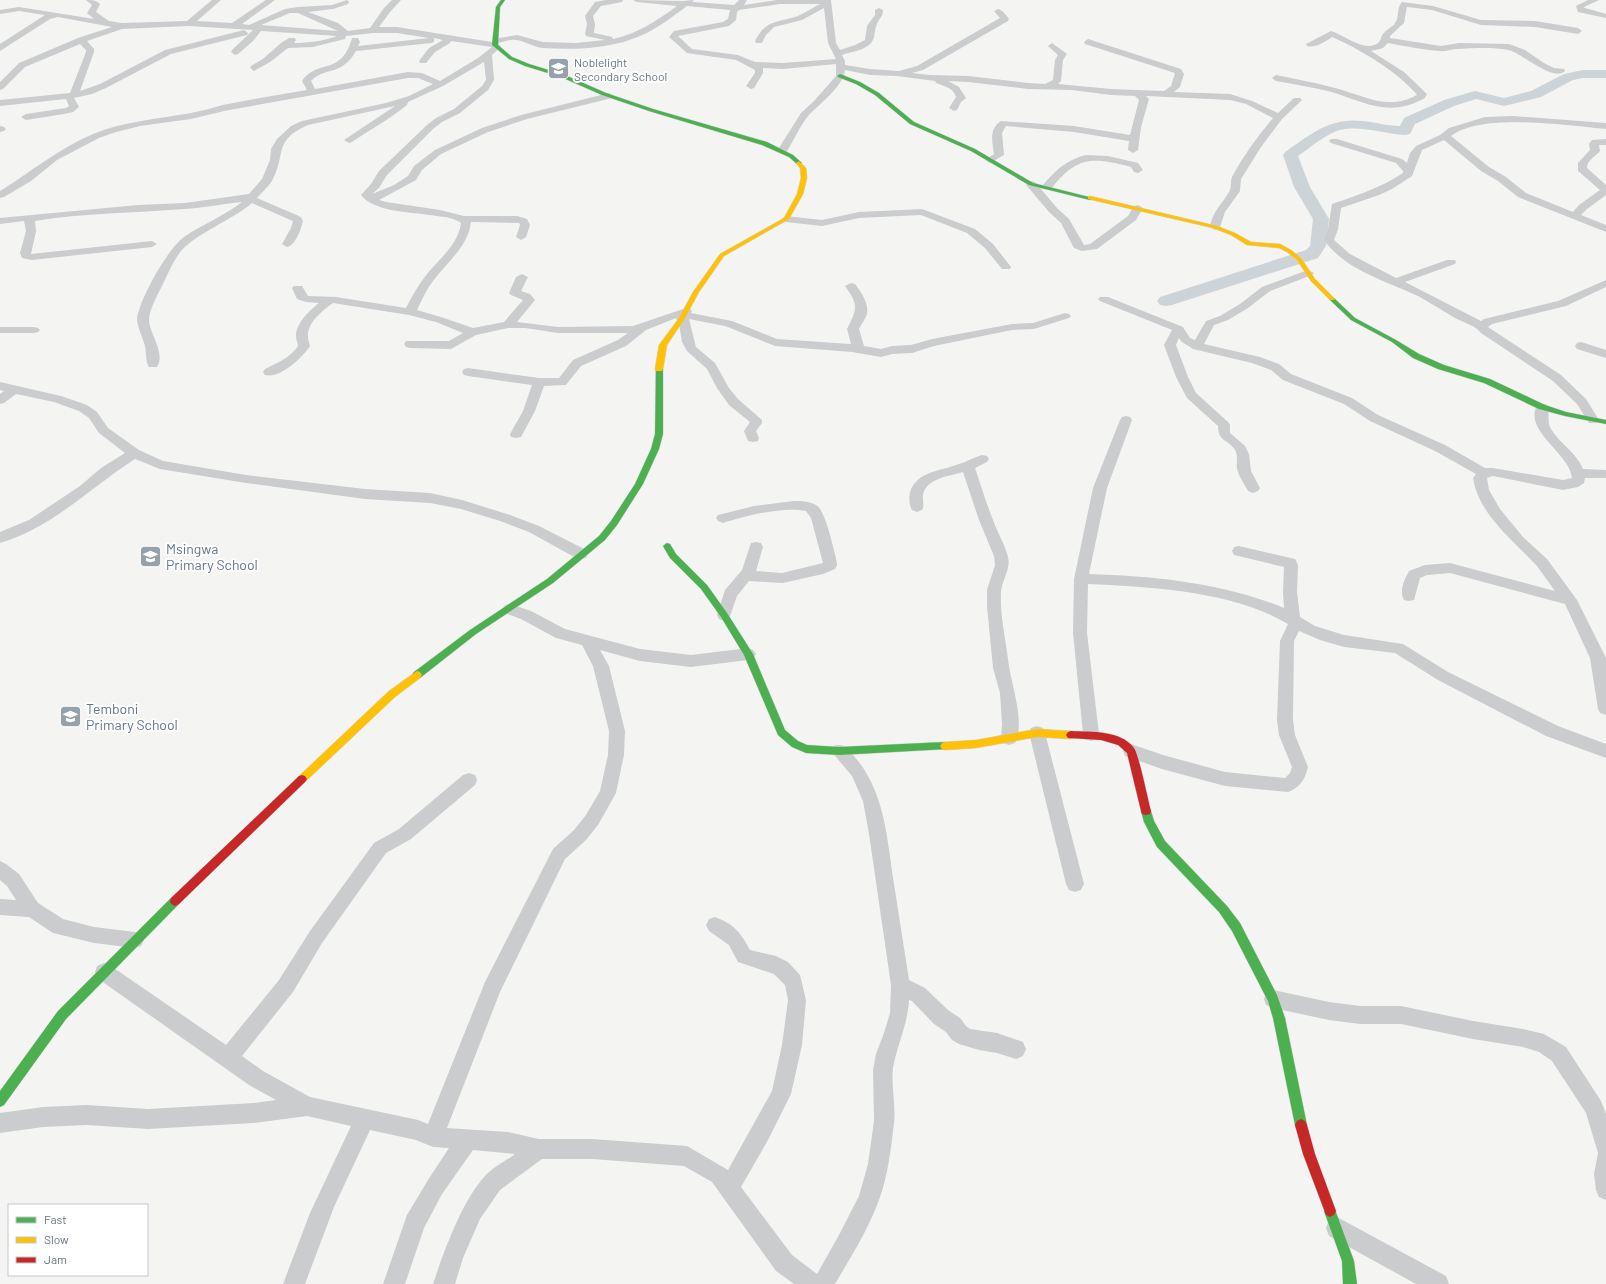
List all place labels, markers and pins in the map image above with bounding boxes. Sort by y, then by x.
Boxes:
place label: Noblelight Secondary School [574,55,667,83]
school or university icon: Noblelight Secondary School [545,56,571,82]
place label: Msingwa Primary School [166,540,258,573]
school or university icon: Msingwa Primary School [138,543,164,569]
place label: Temboni Primary School [86,700,178,733]
school or university icon: Temboni Primary School [57,703,83,729]

